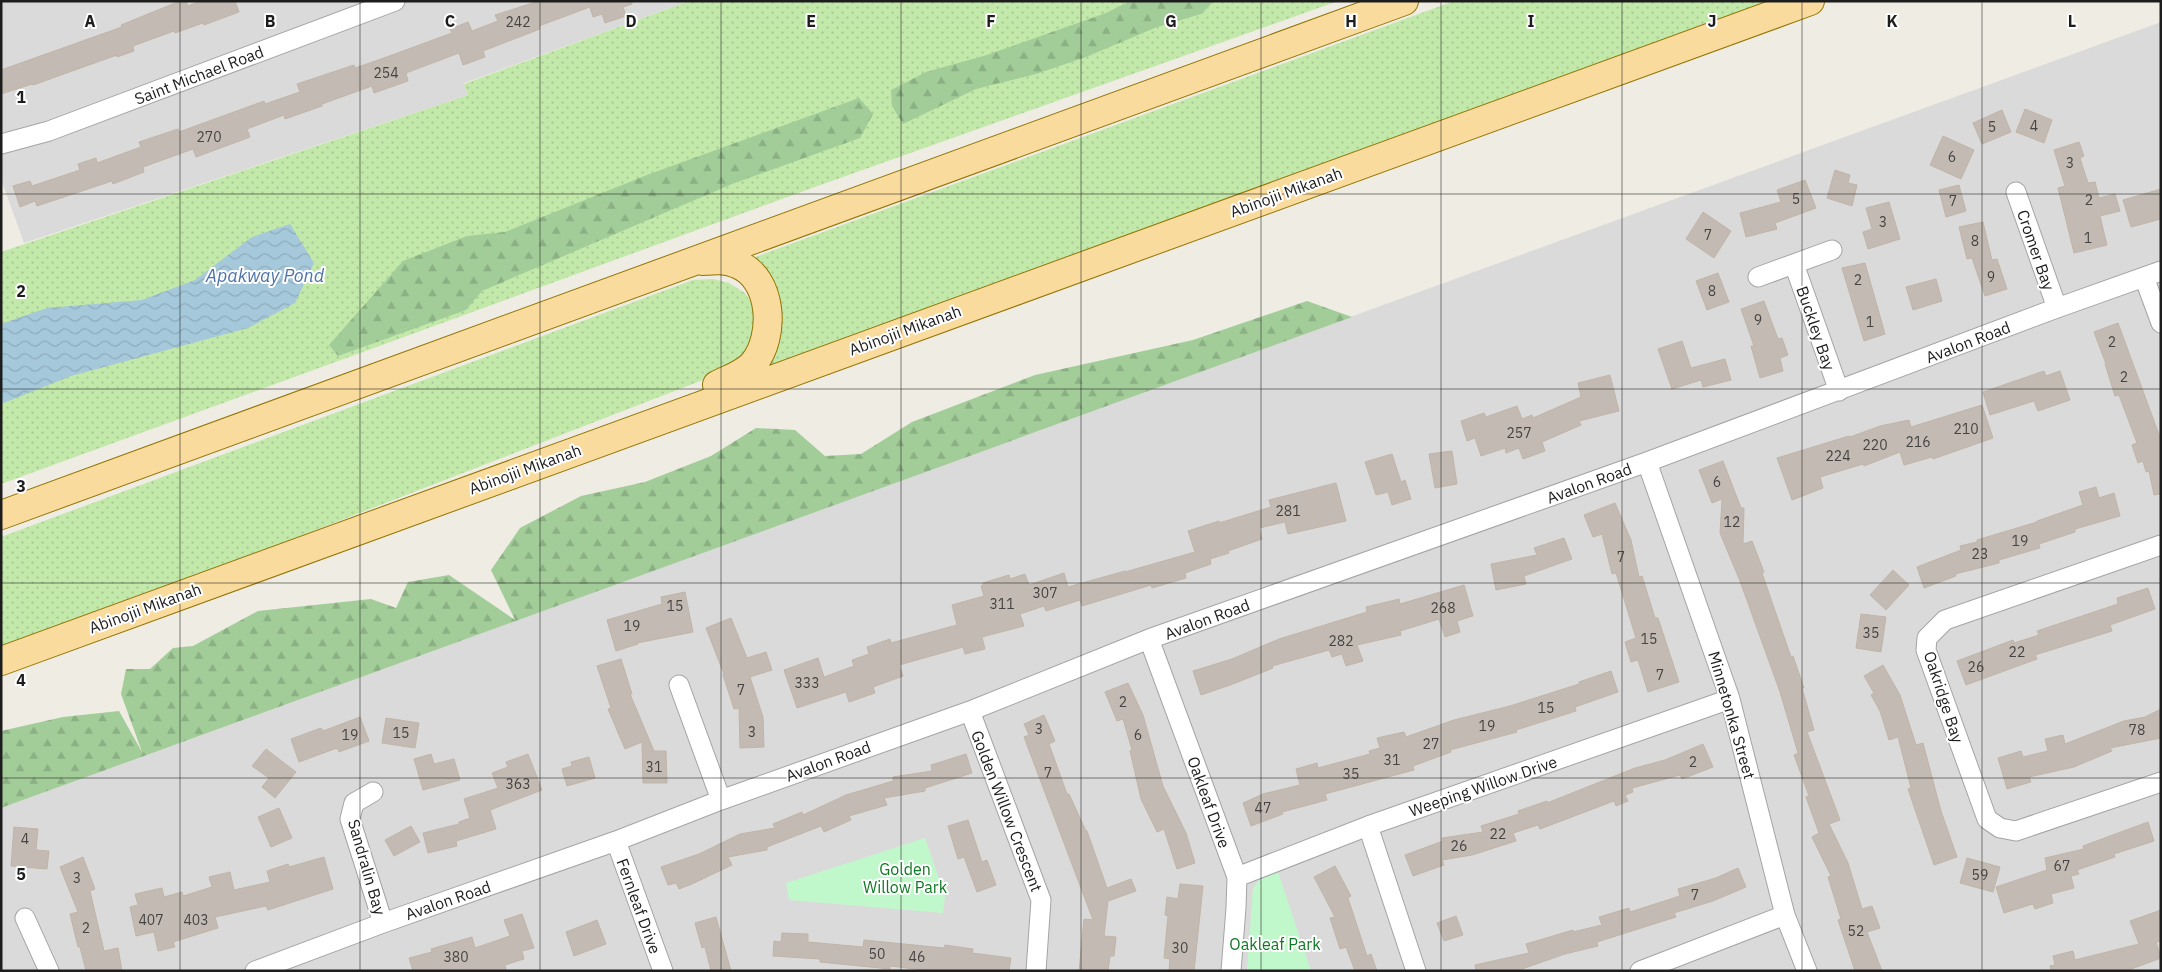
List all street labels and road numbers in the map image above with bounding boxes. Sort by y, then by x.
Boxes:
street label: Saint Michael Road [132,41,266,109]
street label: Abinojii Mikanah [1227,162,1345,222]
street label: Cromer Bay [2013,207,2059,293]
street label: Buckley Bay [1792,283,1840,373]
street label: Abinojii Mikanah [846,300,964,360]
street label: Avalon Road [1923,317,2013,367]
street label: Abinojii Mikanah [466,439,584,499]
street label: Avalon Road [1544,458,1634,508]
street label: Abinojii Mikanah [86,578,204,638]
street label: Avalon Road [1162,594,1252,644]
street label: Minnetonka Street [1704,649,1760,781]
street label: Oakridge Bay [1920,649,1968,745]
street label: Golden Willow Crescent [967,728,1047,894]
street label: Avalon Road [783,736,873,786]
street label: Weeping Willow Drive [1406,751,1560,821]
street label: Oakleaf Drive [1183,753,1235,851]
street label: Sandralin Bay [344,817,390,917]
street label: Fernleaf Drive [612,856,666,957]
street label: Avalon Road [403,876,493,924]

